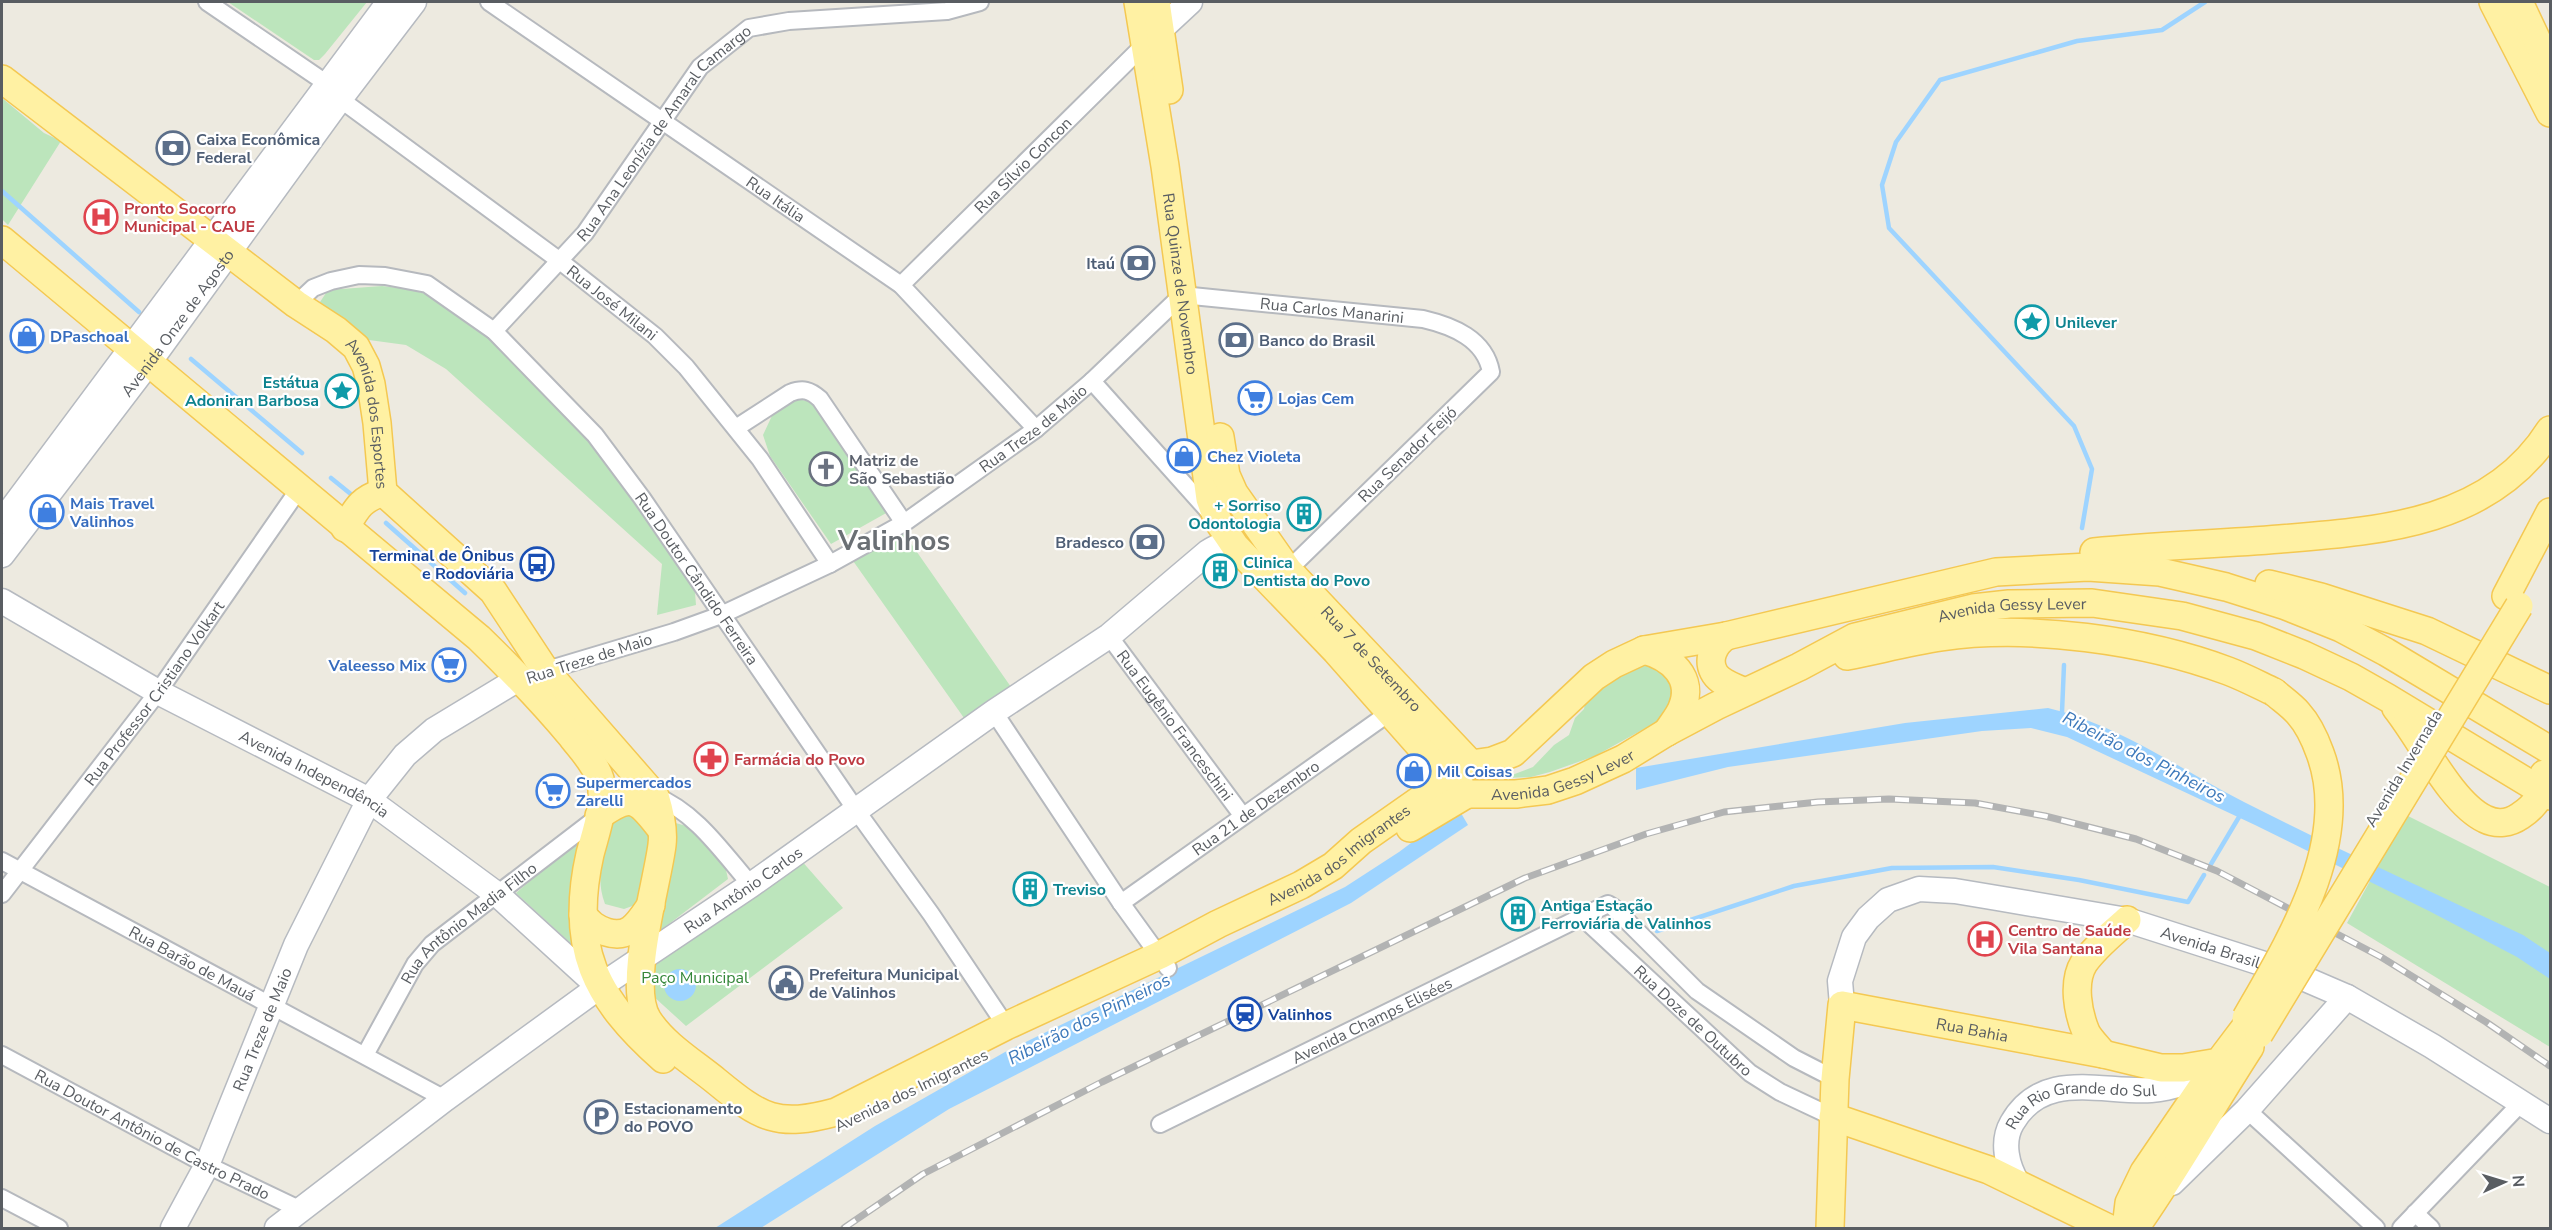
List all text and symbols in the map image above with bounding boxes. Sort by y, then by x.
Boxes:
street label: Rua Ana Leonízia de Amaral Camargo [572,20,756,247]
street label: Rua Sílvio Concon [970,112,1077,219]
place label: Caixa Econômica Federal [196,129,320,169]
bank icon: Caixa Econômica Federal [155,130,191,166]
street label: Rua Itália [741,172,809,228]
street label: Rua Quinze de Novembro [1157,192,1203,376]
place label: Pronto Socorro Municipal - CAUE [124,198,255,238]
hospital icon: Pronto Socorro Municipal - CAUE [83,199,119,235]
street label: Avenida Onze de Agosto [117,245,240,402]
bank icon: Itaú [1120,245,1156,281]
place label: Itaú [1086,253,1115,275]
street label: Rua José Milani [562,260,662,346]
street label: Rua Carlos Manarini [1259,293,1405,329]
place icon: Unilever [2014,304,2050,340]
place label: Unilever [2055,312,2118,334]
shop icon: DPaschoal [9,318,45,354]
bank icon: Banco do Brasil [1218,322,1254,358]
place label: DPaschoal [50,326,129,348]
place label: Banco do Brasil [1259,330,1375,352]
street label: Avenida dos Esportes [341,333,393,490]
place label: Estátua Adoniran Barbosa [185,372,319,412]
place icon: Estátua Adoniran Barbosa [324,373,360,409]
street label: Rua Treze de Maio [975,380,1092,478]
supermarket icon: Lojas Cem [1237,380,1273,416]
place label: Lojas Cem [1278,388,1354,410]
street label: Rua Senador Feijó [1353,402,1462,508]
shop icon: Chez Violeta [1166,438,1202,474]
place label: Chez Violeta [1207,446,1301,468]
place label: Matriz de São Sebastião [849,450,954,490]
church icon: Matriz de São Sebastião [808,451,844,487]
street label: Rua Doutor Cândido Ferreira [629,488,763,670]
place label: Mais Travel Valinhos [69,493,154,533]
shop icon: Mais Travel Valinhos [29,494,65,530]
place label: + Sorriso Odontologia [1188,495,1281,535]
building icon: + Sorriso Odontologia [1286,496,1322,532]
district label: Valinhos [837,522,950,560]
bank icon: Bradesco [1129,524,1165,560]
place label: Bradesco [1055,532,1124,554]
place label: Terminal de Ônibus e Rodoviária [369,545,514,585]
bus stop icon: Terminal de Ônibus e Rodoviária [519,546,555,582]
place label: Clinica Dentista do Povo [1243,552,1370,592]
building icon: Clinica Dentista do Povo [1202,553,1238,589]
street label: Avenida Gessy Lever [1935,593,2087,628]
street label: Rua Professor Cristiano Volkart [80,597,230,791]
street label: Rua 7 de Setembro [1315,602,1426,717]
street label: Rua Treze de Maio [523,628,655,690]
street label: Rua Eugênio Franceschini [1111,646,1238,806]
supermarket icon: Valeesso Mix [431,647,467,683]
place label: Valeesso Mix [328,655,426,677]
water label: Ribeirão dos Pinheiros [2059,706,2229,808]
street label: Avenida Invernada [2360,706,2448,831]
street label: Avenida Independência [235,725,393,823]
pharmacy icon: Farmácia do Povo [693,741,729,777]
street label: Avenida Gessy Lever [1491,744,1639,806]
place label: Farmácia do Povo [734,749,865,771]
shop icon: Mil Coisas [1396,753,1432,789]
street label: Rua 21 de Dezembro [1188,756,1324,861]
place label: Mil Coisas [1437,761,1513,783]
place label: Supermercados Zarelli [576,772,692,812]
supermarket icon: Supermercados Zarelli [535,773,571,809]
street label: Avenida dos Imigrantes [1264,800,1415,911]
street label: Rua Antônio Carlos [680,842,807,939]
street label: Rua Antônio Madia Filho [396,857,542,988]
building icon: Treviso [1012,871,1048,907]
place label: Treviso [1053,879,1106,901]
place label: Antiga Estação Ferroviária de Valinhos [1541,895,1711,935]
building icon: Antiga Estação Ferroviária de Valinhos [1500,896,1536,932]
place label: Centro de Saúde Vila Santana [2007,920,2131,960]
street label: Rua Barão de Mauá [125,921,259,1007]
hospital icon: Centro de Saúde Vila Santana [1967,921,2003,957]
street label: Avenida Brasil [2158,921,2263,974]
street label: Rua Doze de Outubro [1629,961,1757,1082]
street label: Rua Treze de Maio [228,964,298,1095]
place label: Prefeitura Municipal de Valinhos [809,964,959,1004]
public building icon: Prefeitura Municipal de Valinhos [768,965,804,1001]
park label: Paço Municipal [641,967,749,989]
water label: Ribeirão dos Pinheiros [1004,968,1174,1070]
street label: Avenida Champs Elisées [1288,972,1456,1070]
station icon: Valinhos [1227,996,1263,1032]
place label: Valinhos [1267,1004,1332,1026]
street label: Rua Bahia [1934,1013,2010,1048]
street label: Avenida dos Imigrantes [831,1044,992,1138]
street label: Rua Doutor Antônio de Castro Prado [30,1064,273,1206]
street label: Rua Rio Grande do Sul [2001,1077,2158,1134]
place label: Estacionamento do POVO [624,1098,742,1138]
parking icon: Estacionamento do POVO [583,1099,619,1135]
north arrow [2474,1152,2534,1212]
text: N [2507,1174,2529,1188]

